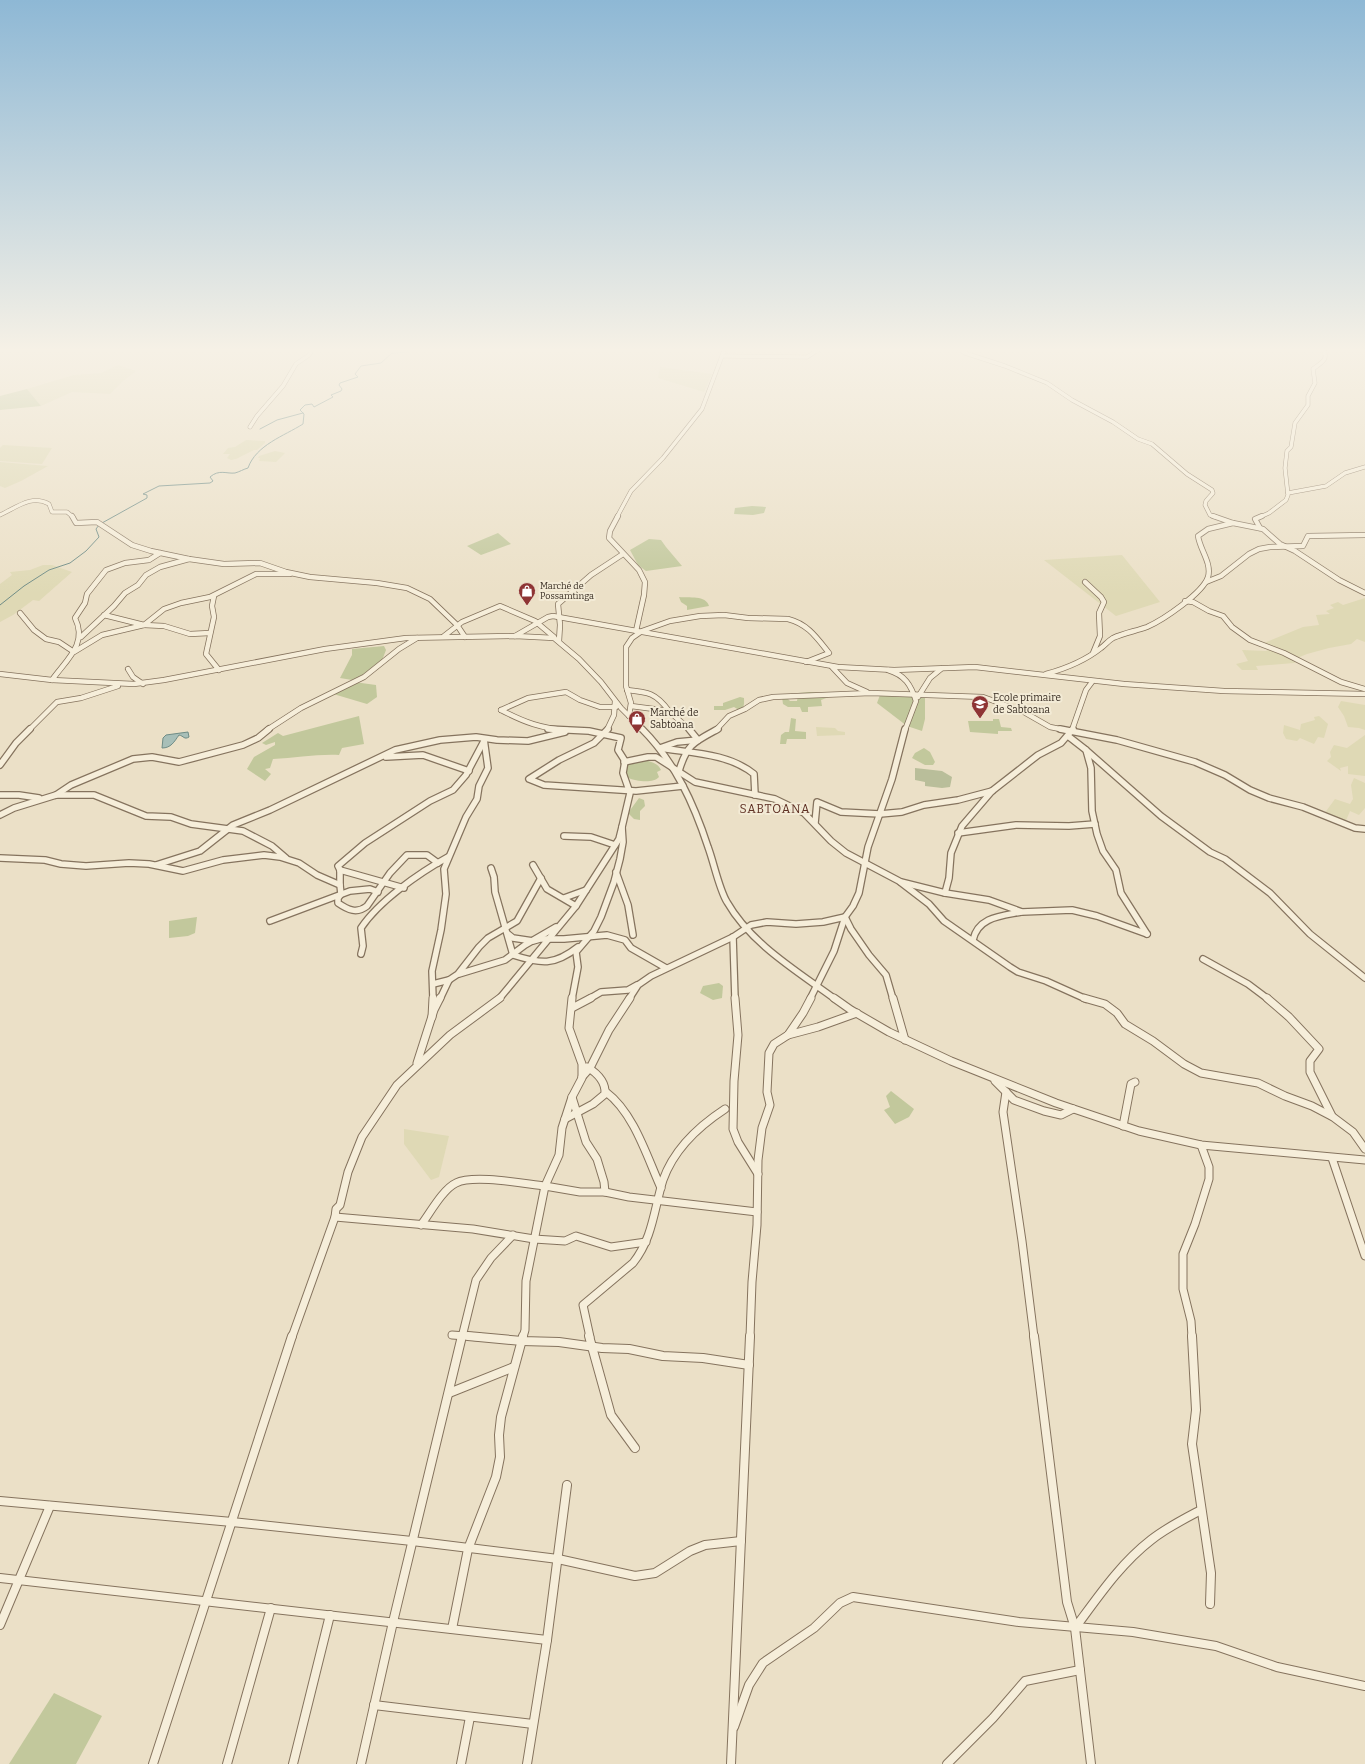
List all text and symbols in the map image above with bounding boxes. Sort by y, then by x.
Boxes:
shop icon: Marché de Possamtinga [517,581,537,606]
place label: Marché de Possamtinga [540,581,594,601]
place label: Ecole primaire de Sabtoana [993,692,1061,716]
school or university icon: Ecole primaire de Sabtoana [970,694,990,719]
place label: Marché de Sabtoana [650,707,698,731]
shop icon: Marché de Sabtoana [627,709,647,734]
district label: SABTOANA [739,802,811,816]

